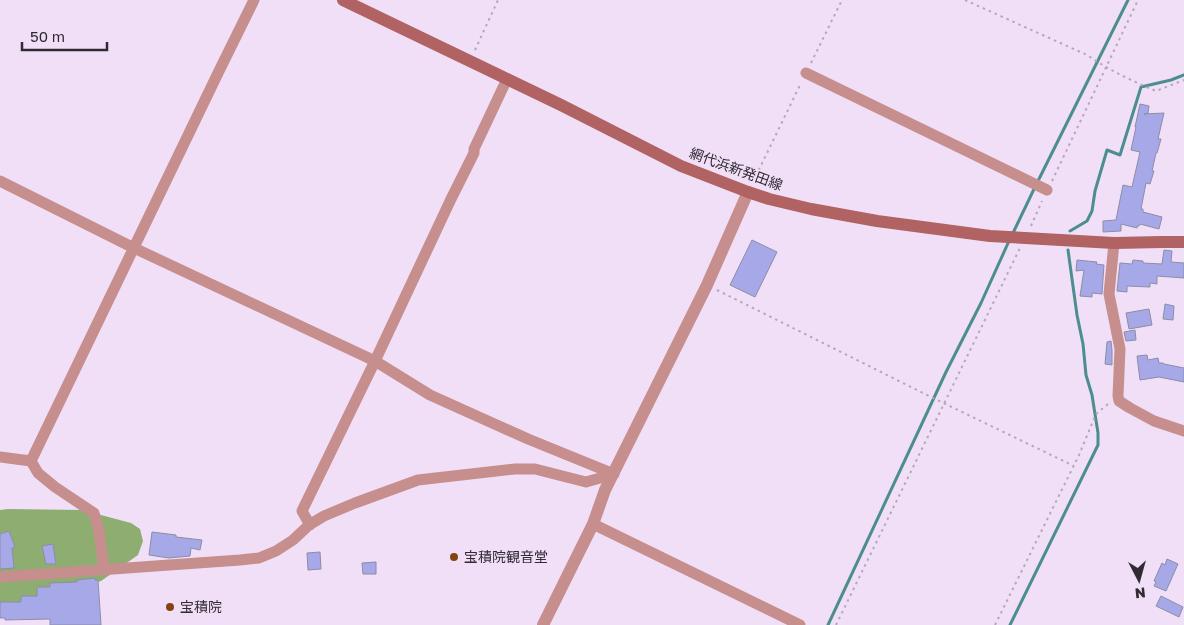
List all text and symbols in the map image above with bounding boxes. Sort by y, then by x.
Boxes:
scale bar [22,20,108,52]
text: 50 m [30,27,65,45]
street label: 網代浜新発田線 [687,144,785,193]
place label: 宝積院観音堂 [464,548,548,565]
marker: 宝積院観音堂 [448,551,460,563]
north arrow [1114,555,1164,605]
text: N [1134,584,1147,602]
place label: 宝積院 [180,598,222,615]
marker: 宝積院 [164,601,176,613]

